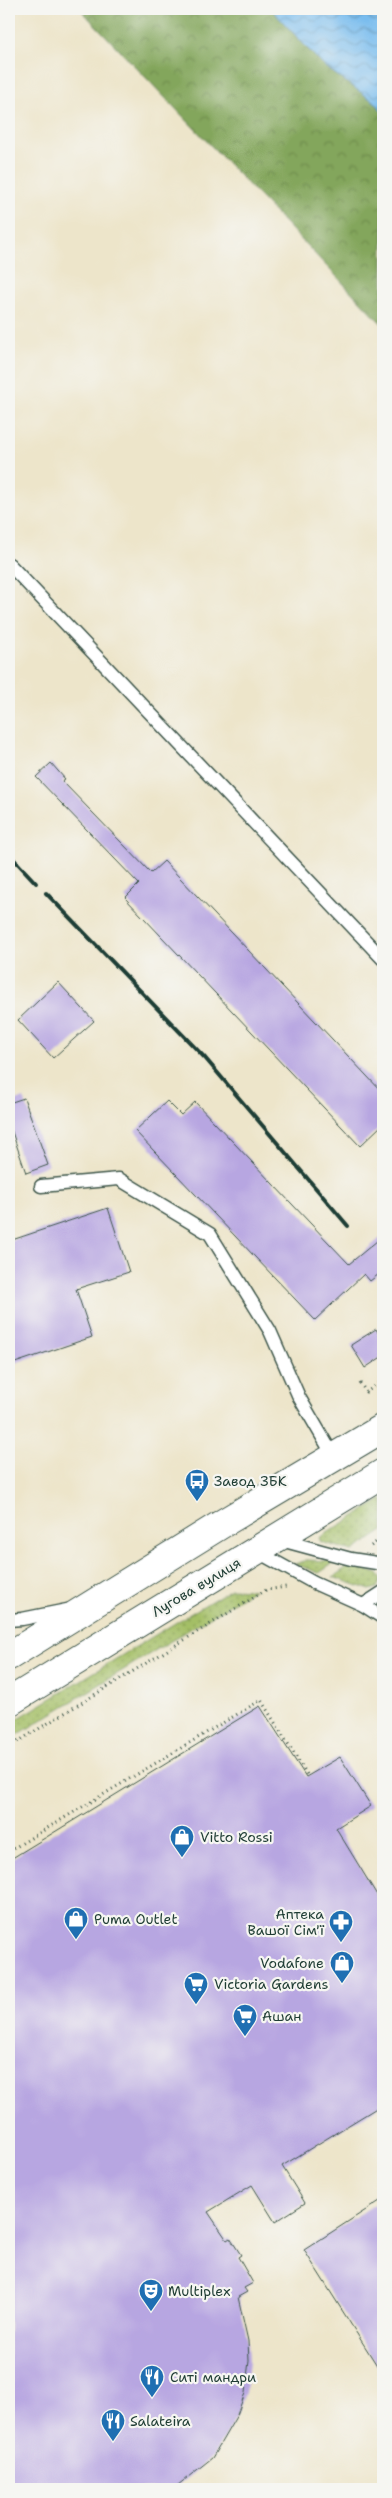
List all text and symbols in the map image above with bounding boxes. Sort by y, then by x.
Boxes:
bus stop icon: Завод ЗБК [184,1468,210,1502]
place label: Завод ЗБК [214,1472,287,1490]
street label: Лугова вулиця [148,1553,244,1621]
shop icon: Vitto Rossi [169,1824,195,1858]
place label: Vitto Rossi [200,1828,273,1846]
place label: Аптека Вашої Сім'ї [248,1905,325,1939]
shop icon: Puma Outlet [63,1906,89,1940]
pharmacy icon: Аптека Вашої Сім'ї [328,1909,354,1943]
place label: Puma Outlet [94,1910,178,1928]
shop icon: Vodafone [329,1950,355,1984]
place label: Vodafone [260,1954,324,1972]
supermarket icon: Victoria Gardens [183,1971,209,2005]
place label: Victoria Gardens [214,1975,328,1993]
supermarket icon: Ашан [232,2003,258,2037]
place label: Ашан [262,2007,301,2025]
theatre icon: Multiplex [138,2278,164,2312]
place label: Multiplex [168,2282,230,2300]
restaurant icon: Ситі мандри [139,2364,165,2398]
place label: Ситі мандри [170,2368,256,2386]
restaurant icon: Salateira [100,2408,126,2442]
place label: Salateira [130,2412,191,2430]

